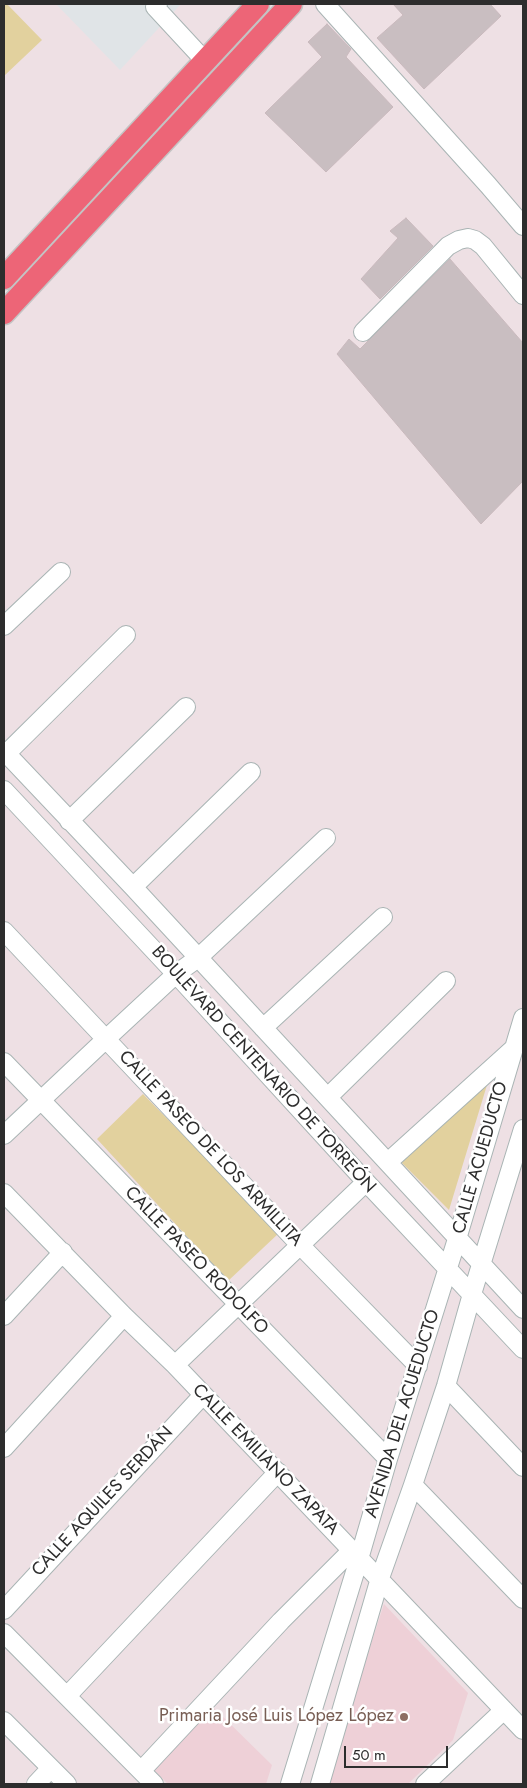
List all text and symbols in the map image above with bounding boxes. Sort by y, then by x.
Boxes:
street label: BOULEVARD CENTENARIO DE TORREÓN [146,942,380,1198]
street label: CALLE PASEO DE LOS ARMILLITA [113,1047,307,1251]
street label: CALLE ACUEDUCTO [449,1079,513,1237]
street label: CALLE PASEO RODOLFO [120,1183,272,1339]
street label: AVENIDA DEL ACUEDUCTO [361,1307,445,1521]
street label: CALLE EMILIANO ZAPATA [187,1380,343,1540]
street label: CALLE AQUILES SERDÁN [28,1422,178,1582]
place label: Primaria José Luis López López [159,1706,394,1728]
marker: Primaria José Luis López López [398,1711,410,1723]
scale bar [347,1736,451,1768]
text: 50 m [352,1744,386,1766]

